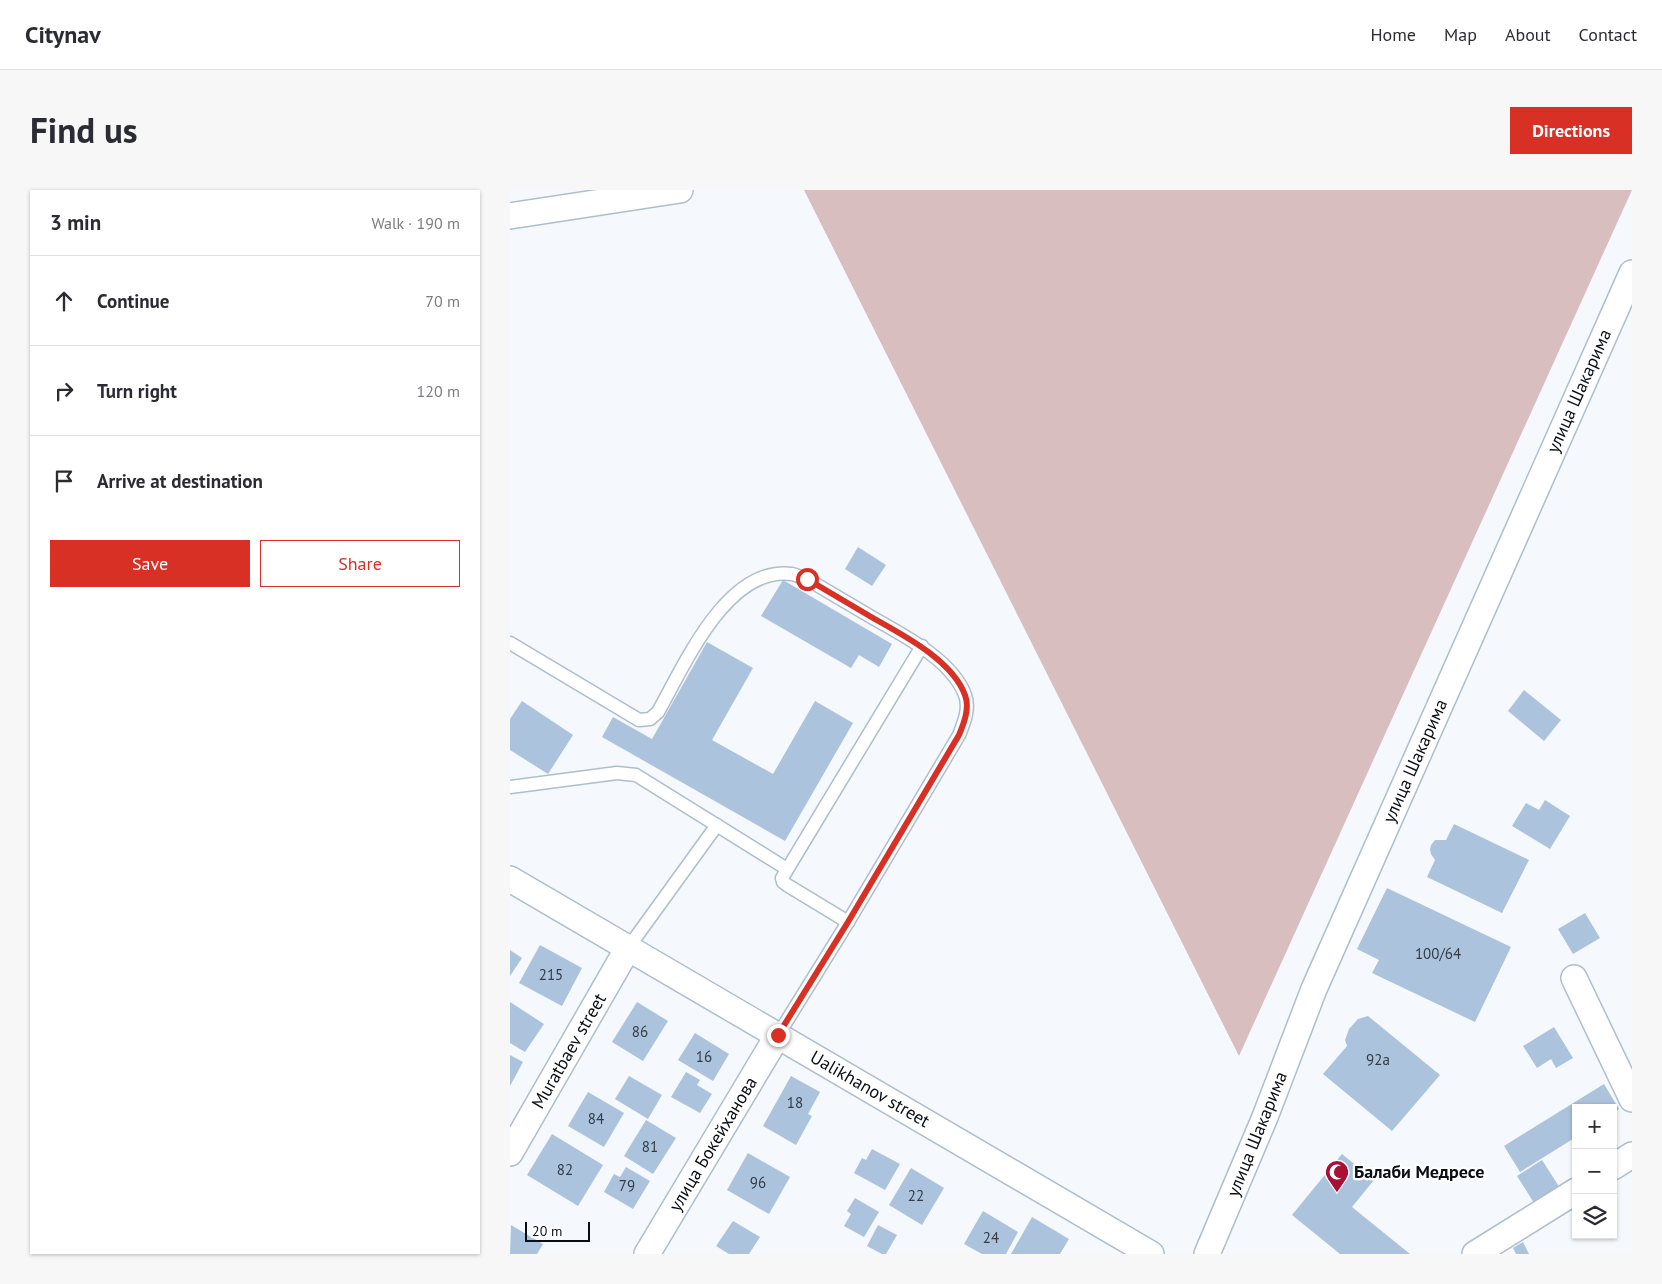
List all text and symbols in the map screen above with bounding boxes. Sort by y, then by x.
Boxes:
text: Citynav [25,19,101,50]
text: Home [1370,23,1416,46]
text: Map [1444,23,1477,46]
text: About [1505,23,1551,46]
text: Contact [1579,23,1637,46]
text: Find us [30,107,138,153]
button: Directions [1510,107,1632,154]
text: 3 min [50,209,101,236]
text: Walk · 190 m [371,213,460,233]
icon: ahead [50,287,78,315]
text: Continue [97,289,169,313]
text: 70 m [425,291,460,311]
street label: улица Шакарима [1541,325,1616,456]
icon: right [50,377,78,405]
text: Turn right [97,379,177,403]
text: 120 m [417,381,460,401]
icon: arrive [50,467,78,495]
text: Arrive at destination [97,469,263,493]
button: Save [50,540,250,587]
button: Share [260,540,460,587]
route start [796,568,819,591]
street label: улица Шакарима [1377,695,1452,826]
house number: 100/64 [1415,944,1461,963]
house number: 215 [539,965,563,984]
street label: Muratbaev street [526,989,611,1112]
house number: 86 [632,1022,648,1041]
route end [767,1024,790,1047]
street label: Ualikhanov street [806,1045,934,1132]
house number: 16 [696,1047,712,1066]
house number: 92а [1366,1050,1390,1069]
street label: улица Шакарима [1221,1068,1292,1200]
street label: улица Бокейханова [663,1072,762,1215]
house number: 18 [787,1093,803,1112]
map controls [1572,1104,1617,1239]
button: + [1572,1104,1617,1149]
house number: 84 [588,1109,604,1128]
house number: 81 [642,1137,658,1156]
button: − [1572,1149,1617,1194]
mosque icon: Балаби Медресе [1324,1159,1350,1193]
house number: 82 [557,1160,573,1179]
place label: Балаби Медресе [1354,1160,1484,1183]
house number: 96 [750,1173,766,1192]
house number: 79 [619,1176,635,1195]
house number: 22 [908,1186,924,1205]
button: layers [1572,1194,1617,1239]
scale bar [525,1219,590,1242]
text: 20 m [532,1222,562,1240]
house number: 24 [983,1228,999,1247]

